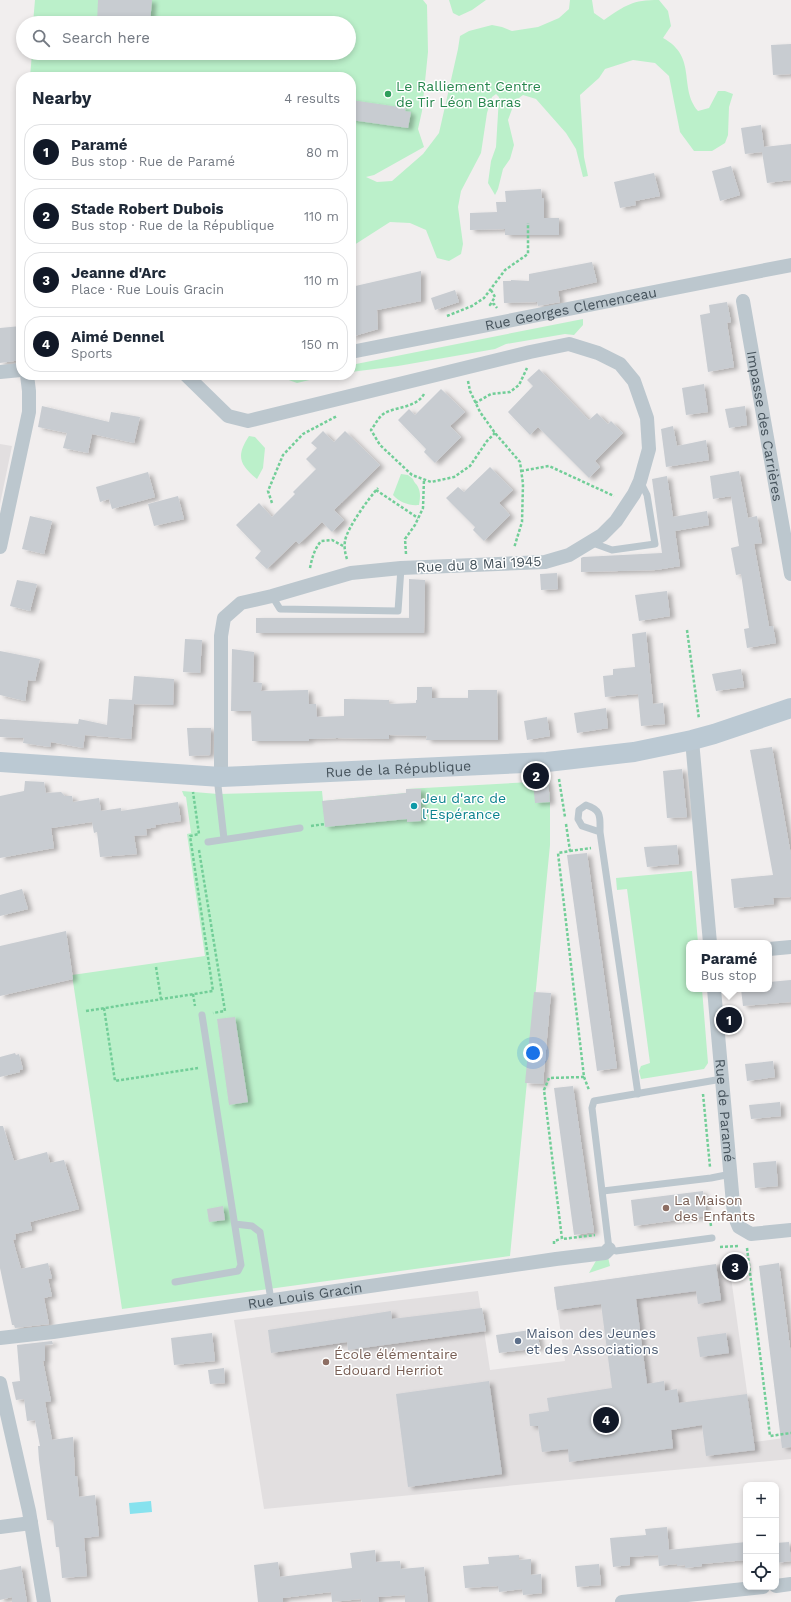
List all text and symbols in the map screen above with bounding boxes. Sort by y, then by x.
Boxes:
search box [16,16,356,60]
icon: search [30,27,52,49]
text: Search here [62,29,150,47]
place label: Le Ralliement Centre de Tir Léon Barras [396,78,541,110]
text: Nearby [32,88,91,108]
marker: Le Ralliement Centre de Tir Léon Barras [383,89,393,99]
text: 4 results [284,91,340,106]
text: Paramé [71,136,128,154]
text: 1 [43,145,49,160]
text: 80 m [306,145,339,160]
text: Bus stop · Rue de Paramé [71,154,235,169]
text: Stade Robert Dubois [71,200,224,218]
text: 2 [42,209,50,224]
text: 110 m [304,209,339,224]
text: Bus stop · Rue de la République [71,218,274,233]
text: Jeanne d'Arc [71,264,166,282]
text: 3 [42,273,50,288]
text: 110 m [304,273,339,288]
text: Place · Rue Louis Gracin [71,282,224,297]
street label: Rue Georges Clemenceau [483,284,658,333]
text: Aimé Dennel [71,328,164,346]
text: 4 [42,337,50,352]
text: 150 m [301,337,339,352]
text: Sports [71,346,112,361]
street label: Impasse des Carrières [744,350,786,503]
street label: Rue du 8 Mai 1945 [416,553,542,575]
street label: Rue de la République [325,757,472,780]
pin: 2 [523,761,549,791]
place label: Jeu d'arc de l'Espérance [422,790,506,822]
marker: Jeu d'arc de l'Espérance [409,801,419,811]
popup [686,940,772,992]
text: Paramé [701,950,757,968]
text: Bus stop [701,968,757,983]
pin: 1 [716,1005,742,1035]
your location [523,1043,543,1063]
street label: Rue de Paramé [712,1058,737,1163]
place label: La Maison des Enfants [674,1192,755,1224]
marker: La Maison des Enfants [661,1203,671,1213]
pin: 3 [722,1252,748,1282]
street label: Rue Louis Gracin [247,1279,363,1312]
place label: Maison des Jeunes et des Associations [526,1325,659,1357]
marker: Maison des Jeunes et des Associations [513,1336,523,1346]
place label: École élémentaire Edouard Herriot [334,1346,458,1378]
marker: École élémentaire Edouard Herriot [321,1357,331,1367]
pin: 4 [593,1405,619,1435]
map controls [743,1482,779,1590]
button: + [743,1482,779,1518]
button: − [743,1518,779,1554]
button: locate [743,1554,779,1590]

